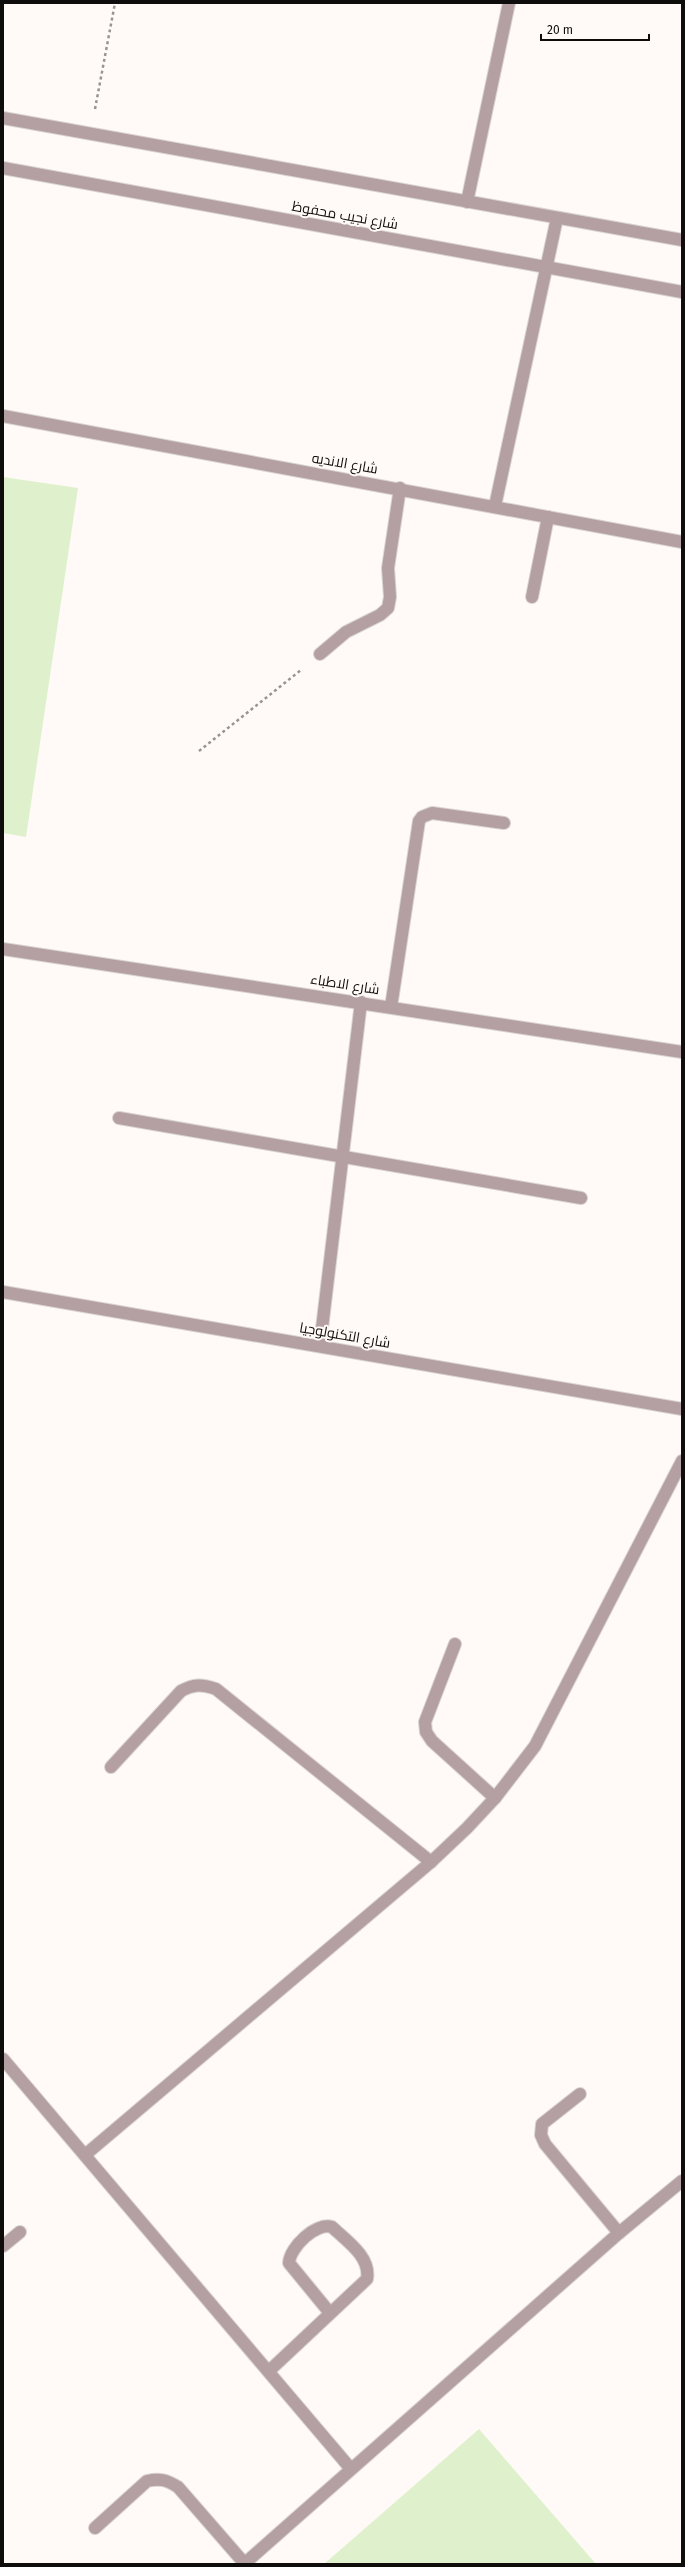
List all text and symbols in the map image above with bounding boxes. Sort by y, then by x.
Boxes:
scale bar [541,16,649,42]
text: 20 m [547,23,573,37]
street label: شارع نجيب محفوظ [291,198,399,233]
street label: شارع الانديه [311,449,379,478]
street label: شارع الاطباء [309,971,381,998]
street label: شارع التكنولوجيا [298,1319,392,1352]

